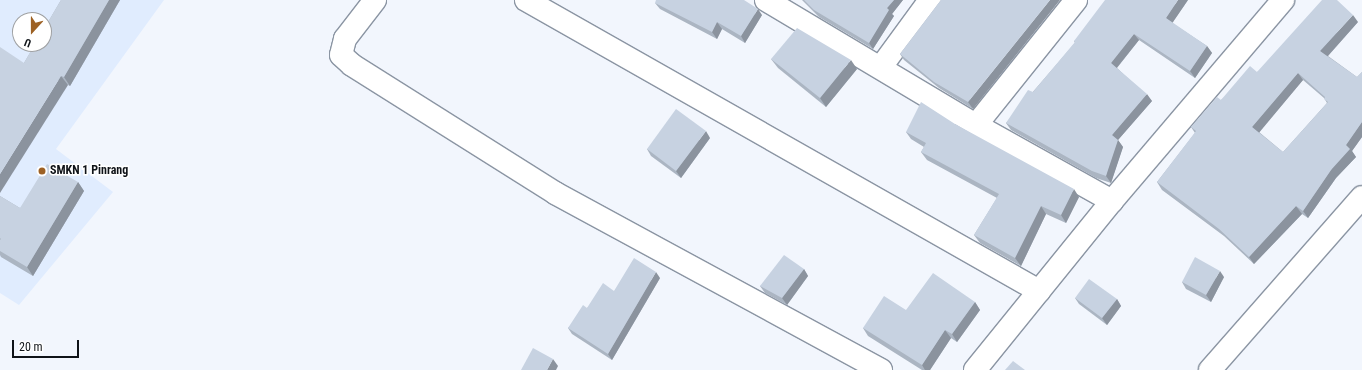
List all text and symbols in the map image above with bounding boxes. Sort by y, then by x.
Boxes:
north arrow [12,12,52,52]
text: U [23,36,33,50]
place label: SMKN 1 Pinrang [50,164,128,178]
marker: SMKN 1 Pinrang [37,166,47,176]
scale bar [14,332,81,358]
text: 20 m [19,340,43,354]

